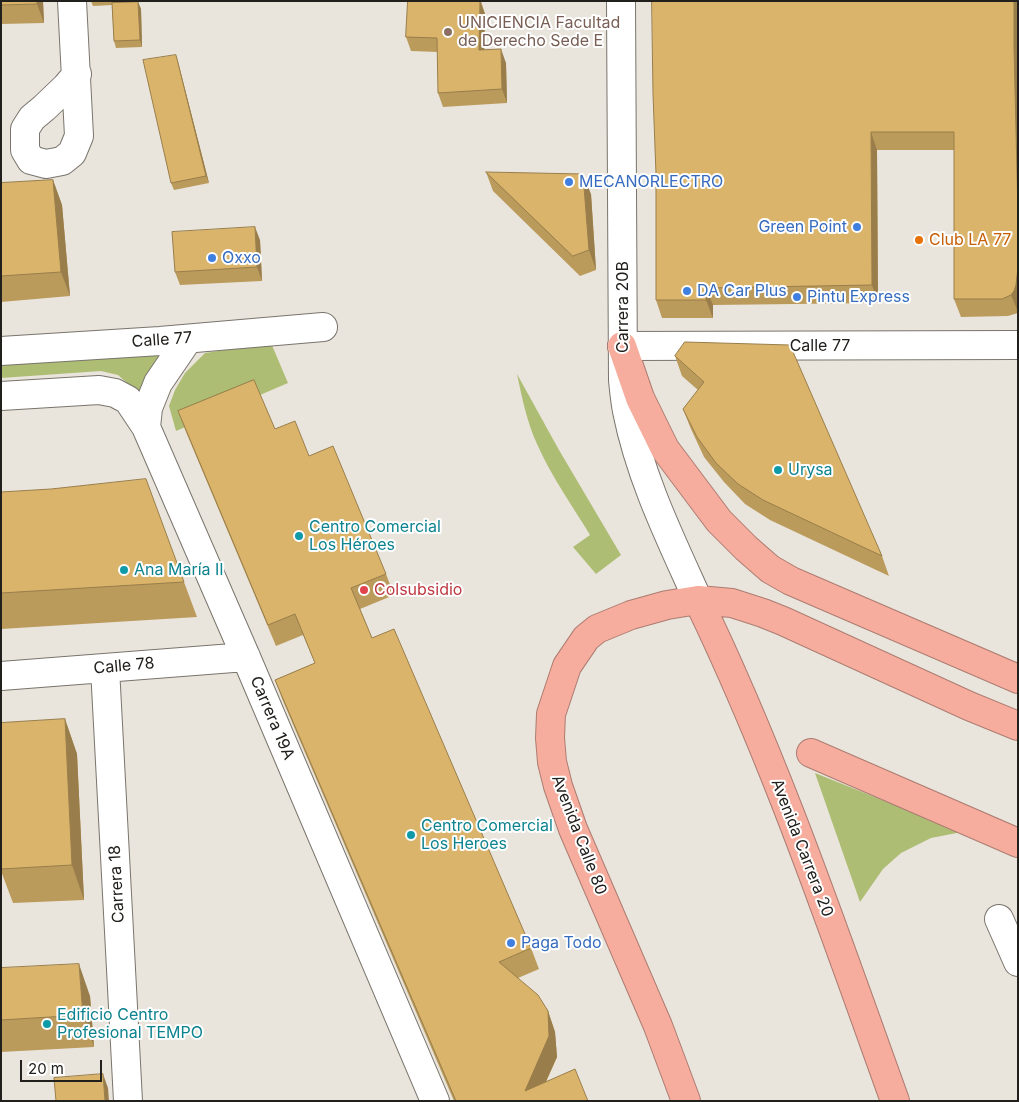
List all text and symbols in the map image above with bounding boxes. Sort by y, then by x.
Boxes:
place label: UNICIENCIA Facultad de Derecho Sede E [458,13,620,51]
marker: UNICIENCIA Facultad de Derecho Sede E [442,26,454,38]
place label: MECANORLECTRO [579,172,723,192]
marker: MECANORLECTRO [563,176,575,188]
place label: Green Point [758,217,847,237]
marker: Green Point [851,221,863,233]
place label: Club LA 77 [929,230,1011,250]
marker: Club LA 77 [913,234,925,246]
place label: Oxxo [222,248,261,268]
marker: Oxxo [206,252,218,264]
street label: Carrera 20B [613,261,633,353]
place label: DA Car Plus [697,281,787,301]
marker: DA Car Plus [681,285,693,297]
place label: Pintu Express [807,287,910,307]
marker: Pintu Express [791,291,803,303]
street label: Calle 77 [131,328,193,352]
street label: Calle 77 [790,336,850,356]
place label: Urysa [788,460,833,480]
marker: Urysa [772,464,784,476]
place label: Centro Comercial Los Héroes [309,517,441,555]
marker: Centro Comercial Los Héroes [293,530,305,542]
place label: Ana María II [134,560,224,580]
marker: Ana María II [118,564,130,576]
place label: Colsubsidio [374,580,462,600]
marker: Colsubsidio [358,584,370,596]
street label: Calle 78 [93,654,155,678]
street label: Carrera 19A [246,673,298,763]
street label: Avenida Calle 80 [547,772,611,898]
street label: Avenida Carrera 20 [767,776,837,920]
place label: Centro Comercial Los Heroes [421,816,553,854]
marker: Centro Comercial Los Heroes [405,829,417,841]
street label: Carrera 18 [105,845,129,923]
place label: Paga Todo [521,933,602,953]
marker: Paga Todo [505,937,517,949]
place label: Edificio Centro Profesional TEMPO [57,1005,203,1043]
marker: Edificio Centro Profesional TEMPO [41,1018,53,1030]
scale bar [22,1050,105,1082]
text: 20 m [28,1059,64,1078]

